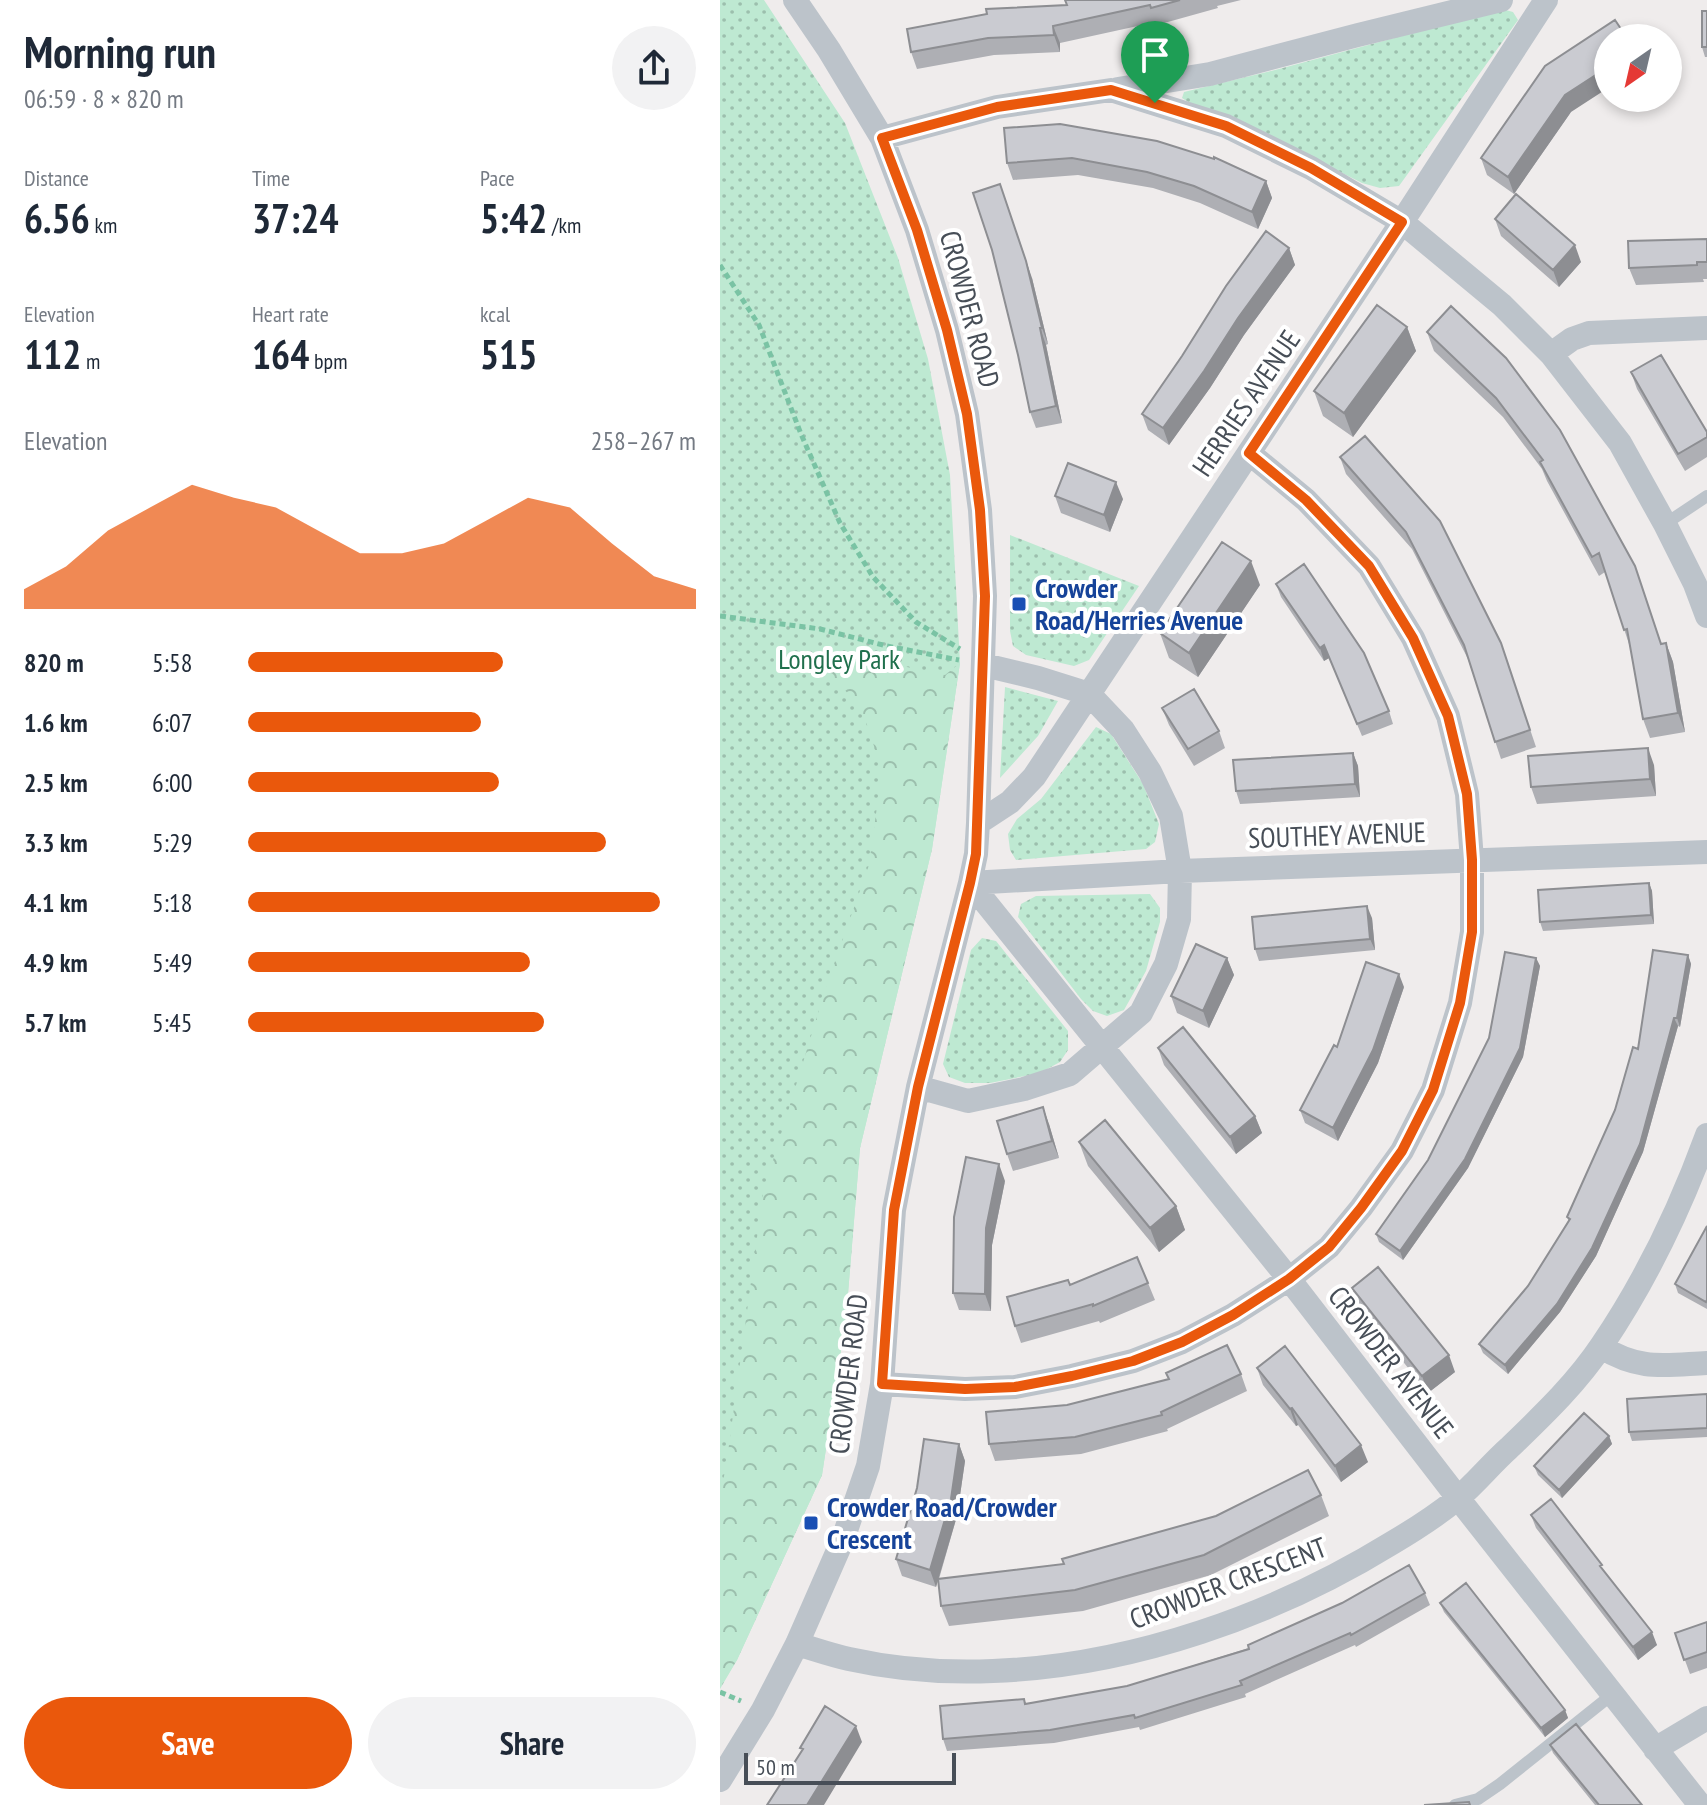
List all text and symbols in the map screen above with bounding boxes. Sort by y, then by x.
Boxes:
pin [1121,21,1189,103]
text: Morning run [24,23,216,80]
north arrow [1594,24,1682,112]
map controls [1594,24,1682,112]
button: share [612,26,696,110]
icon: arrive [1133,33,1177,77]
text: 06:59 · 8 × 820 m [24,82,184,115]
text: Distance [24,164,89,192]
text: Time [252,164,290,192]
text: Pace [480,164,515,192]
text: 6.56 [24,192,90,244]
text: 37:24 [252,192,339,244]
text: 5:42 [480,192,547,244]
text: km [90,211,117,239]
text: /km [547,211,581,239]
street label: CROWDER ROAD [932,226,1009,391]
text: Elevation [24,300,95,328]
text: Heart rate [252,300,329,328]
text: kcal [480,300,510,328]
street label: HERRIES AVENUE [1183,323,1308,483]
text: 112 [24,328,81,380]
text: 164 [252,328,309,380]
text: 515 [480,328,537,380]
text: m [81,347,100,375]
text: bpm [309,347,347,375]
text: Elevation [24,424,107,457]
text: 258–267 m [591,424,696,457]
place label: Crowder Road/Herries Avenue [1035,569,1243,638]
marker: Crowder Road/Herries Avenue [1010,595,1028,613]
park label: Longley Park [778,640,900,677]
text: 820 m [24,646,84,679]
text: 5:58 [152,646,192,679]
text: 1.6 km [24,706,88,739]
text: 6:07 [152,706,192,739]
text: 2.5 km [24,766,88,799]
text: 6:00 [152,766,192,799]
street label: SOUTHEY AVENUE [1248,813,1426,856]
text: 3.3 km [24,826,88,859]
text: 5:29 [152,826,192,859]
text: 4.1 km [24,886,88,919]
text: 5:18 [152,886,192,919]
text: 4.9 km [24,946,88,979]
text: 5:49 [152,946,192,979]
text: 5.7 km [24,1006,87,1039]
text: 5:45 [152,1006,192,1039]
street label: CROWDER AVENUE [1320,1278,1462,1445]
street label: CROWDER ROAD [819,1292,876,1456]
place label: Crowder Road/Crowder Crescent [827,1488,1058,1557]
marker: Crowder Road/Crowder Crescent [802,1514,820,1532]
street label: CROWDER CRESCENT [1124,1528,1332,1637]
button: Save [24,1697,352,1789]
button: Share [368,1697,696,1789]
scale bar [744,1749,956,1785]
text: 50 m [756,1753,795,1781]

